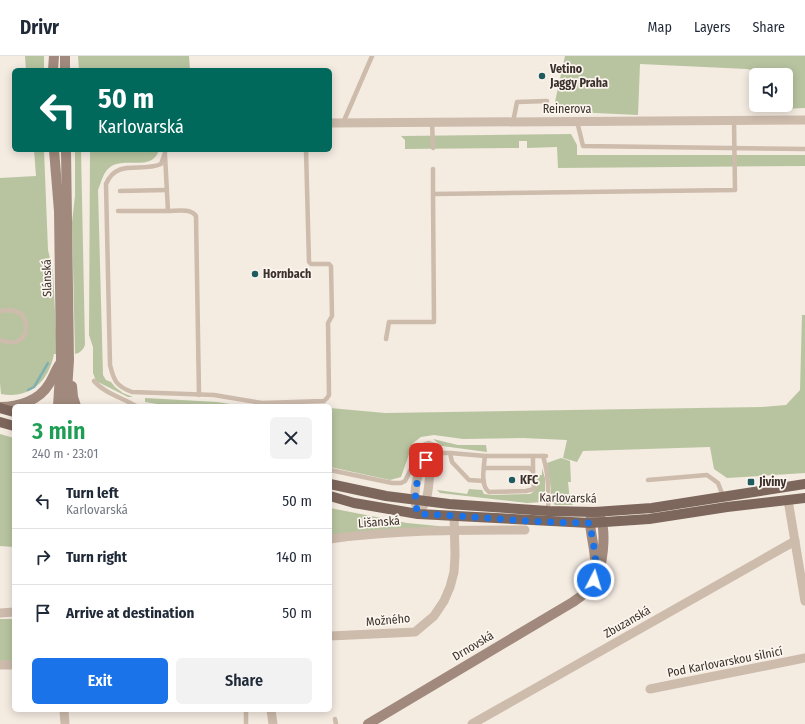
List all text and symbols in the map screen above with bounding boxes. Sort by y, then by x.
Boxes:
text: Drivr [20,16,59,39]
text: Map [648,19,672,36]
text: Layers [694,19,730,36]
text: Share [752,19,785,36]
place label: Vetino Jaggy Praha [549,62,608,90]
map controls [749,68,793,112]
button: sound [749,68,793,112]
marker: Vetino Jaggy Praha [537,71,547,81]
text: 50 m [98,82,154,115]
icon: left [32,84,84,136]
street label: Reinerova [543,102,591,116]
text: Karlovarská [98,116,184,138]
street label: Slánská [40,259,54,297]
place label: Hornbach [263,267,311,281]
marker: Hornbach [250,269,260,279]
text: 3 min [32,417,86,445]
button: close [270,417,312,459]
pin [409,443,443,477]
text: 240 m · 23:01 [32,446,98,461]
icon: arrive [415,449,437,471]
place label: KFC [520,473,539,487]
marker: KFC [507,475,517,485]
place label: Jiviny [758,475,787,489]
marker: Jiviny [746,477,756,487]
text: Turn left [66,484,119,502]
icon: left [32,490,54,512]
street label: Karlovarská [539,491,597,506]
text: 50 m [282,492,312,510]
text: Karlovarská [66,502,128,517]
street label: Lišanská [358,514,401,530]
icon: right [32,546,54,568]
text: Turn right [66,548,127,566]
text: 140 m [276,548,312,566]
position arrow [573,559,615,601]
icon: arrive [32,602,54,624]
street label: Zbuzanská [601,603,653,641]
text: Arrive at destination [66,604,194,622]
text: 50 m [282,604,312,622]
street label: Možného [365,611,411,629]
street label: Drnovská [450,628,496,664]
street label: Pod Karlovarskou silnicí [666,644,784,680]
button: Exit [32,658,168,704]
button: Share [176,658,312,704]

